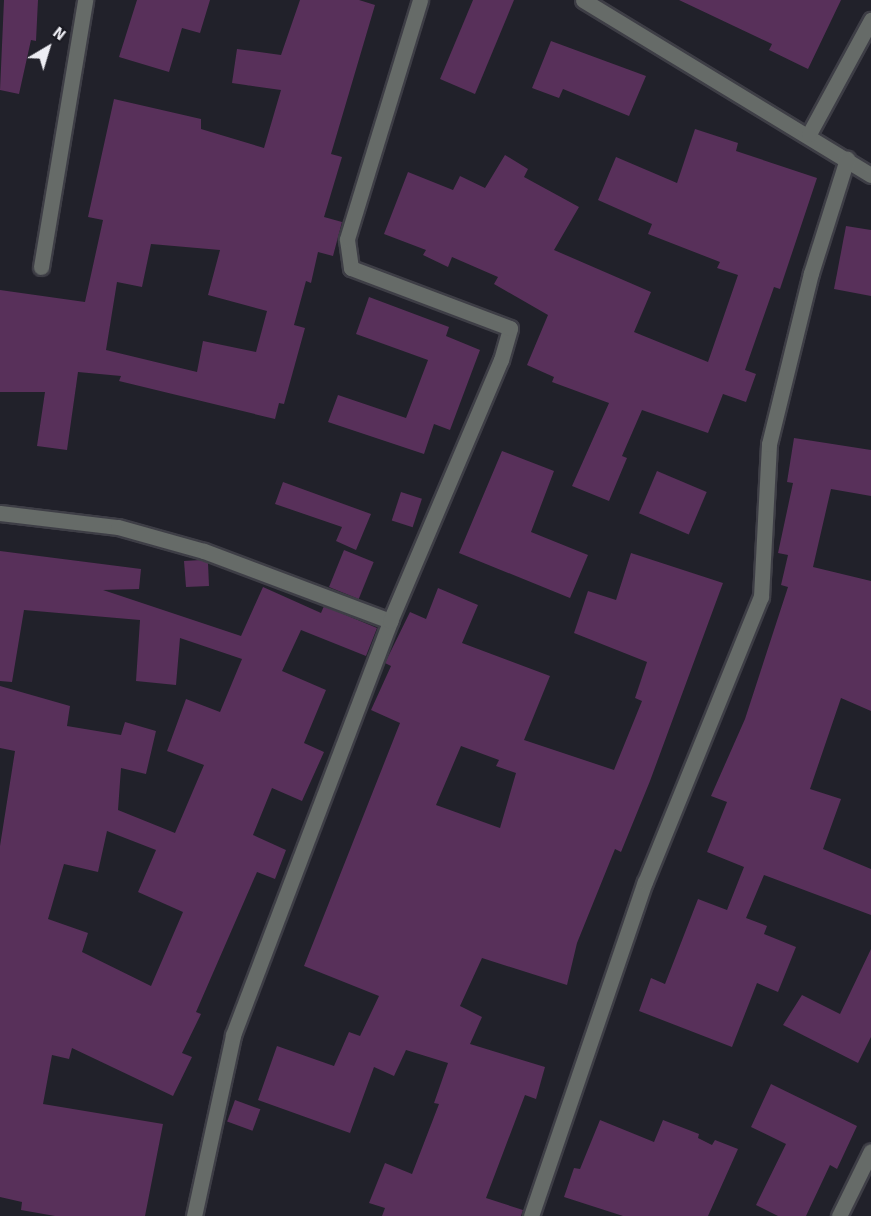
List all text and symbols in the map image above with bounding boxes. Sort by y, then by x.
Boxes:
north arrow [18,18,78,78]
text: N [49,23,70,45]

